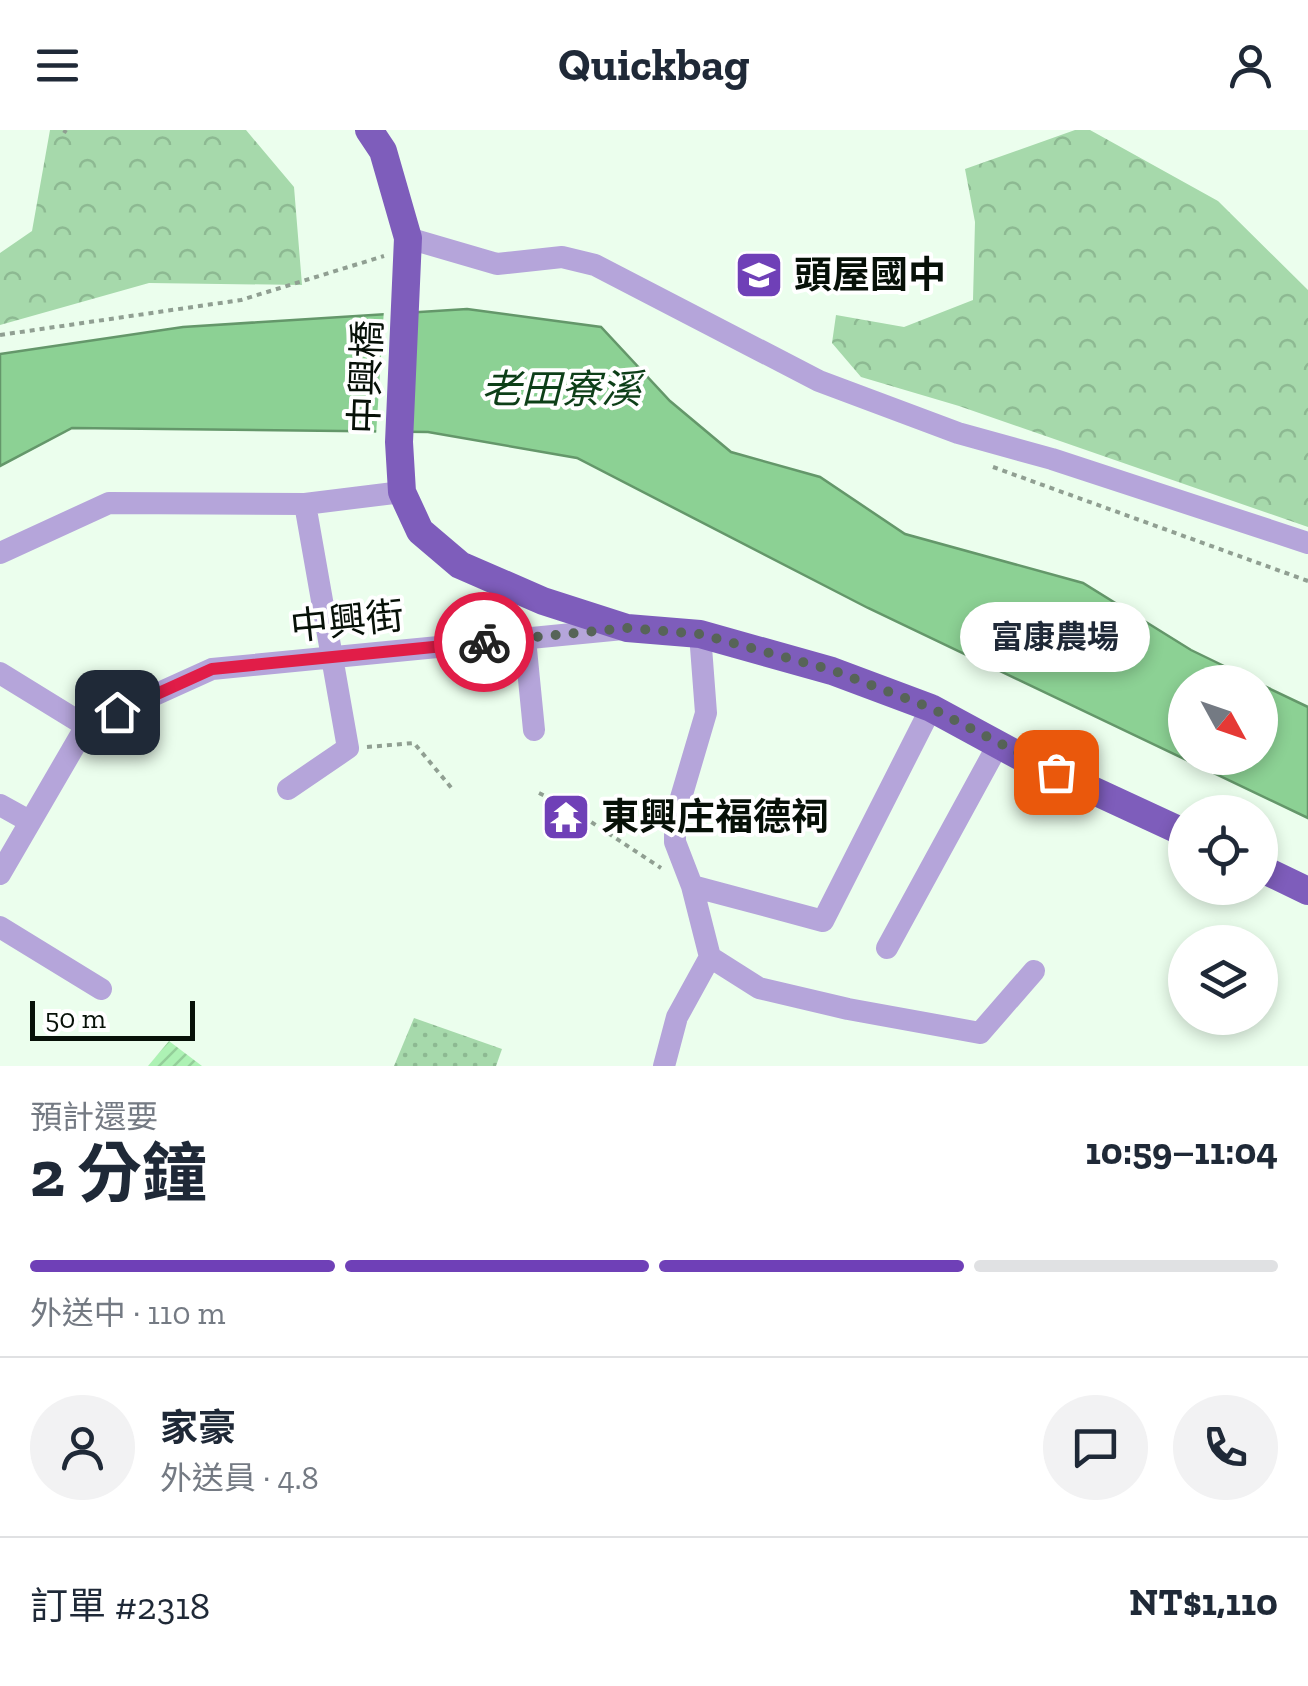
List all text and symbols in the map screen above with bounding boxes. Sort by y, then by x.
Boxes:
icon: menu [30,38,85,93]
text: Quickbag [558,38,750,92]
icon: person [1223,38,1278,93]
school or university icon: 頭屋國中 [733,249,785,301]
place label: 頭屋國中 [794,252,946,298]
street label: 中興橋 [341,319,391,435]
water label: 老田寮溪 [481,365,646,413]
street label: 中興街 [288,592,406,650]
courier [434,592,534,692]
callout: 富康農場 [961,602,1151,672]
icon: bike [457,615,512,670]
text: 富康農場 [991,618,1119,656]
north arrow [1168,665,1278,775]
map controls [1168,665,1278,1035]
pin [75,670,160,755]
icon: home [90,685,145,740]
pin [1014,730,1099,815]
icon: bag [1029,745,1084,800]
temple icon: 東興庄福德祠 [540,791,592,843]
place label: 東興庄福德祠 [601,794,829,840]
button: locate [1168,795,1278,905]
button: layers [1168,925,1278,1035]
scale bar [30,996,195,1040]
text: 50 m [45,1002,106,1035]
text: 預計還要 [30,1098,158,1136]
text: 10:59–11:04 [1085,1128,1278,1174]
text: 2 分鐘 [30,1135,207,1213]
text: 外送中 · 110 m [30,1294,226,1332]
button: person [30,1395,135,1500]
button: chat [1043,1395,1148,1500]
button: phone [1173,1395,1278,1500]
text: 家豪 [160,1405,236,1451]
text: 外送員 · 4.8 [160,1459,319,1497]
text: NT$1,110 [1129,1579,1278,1625]
text: 訂單 #2318 [30,1583,210,1629]

